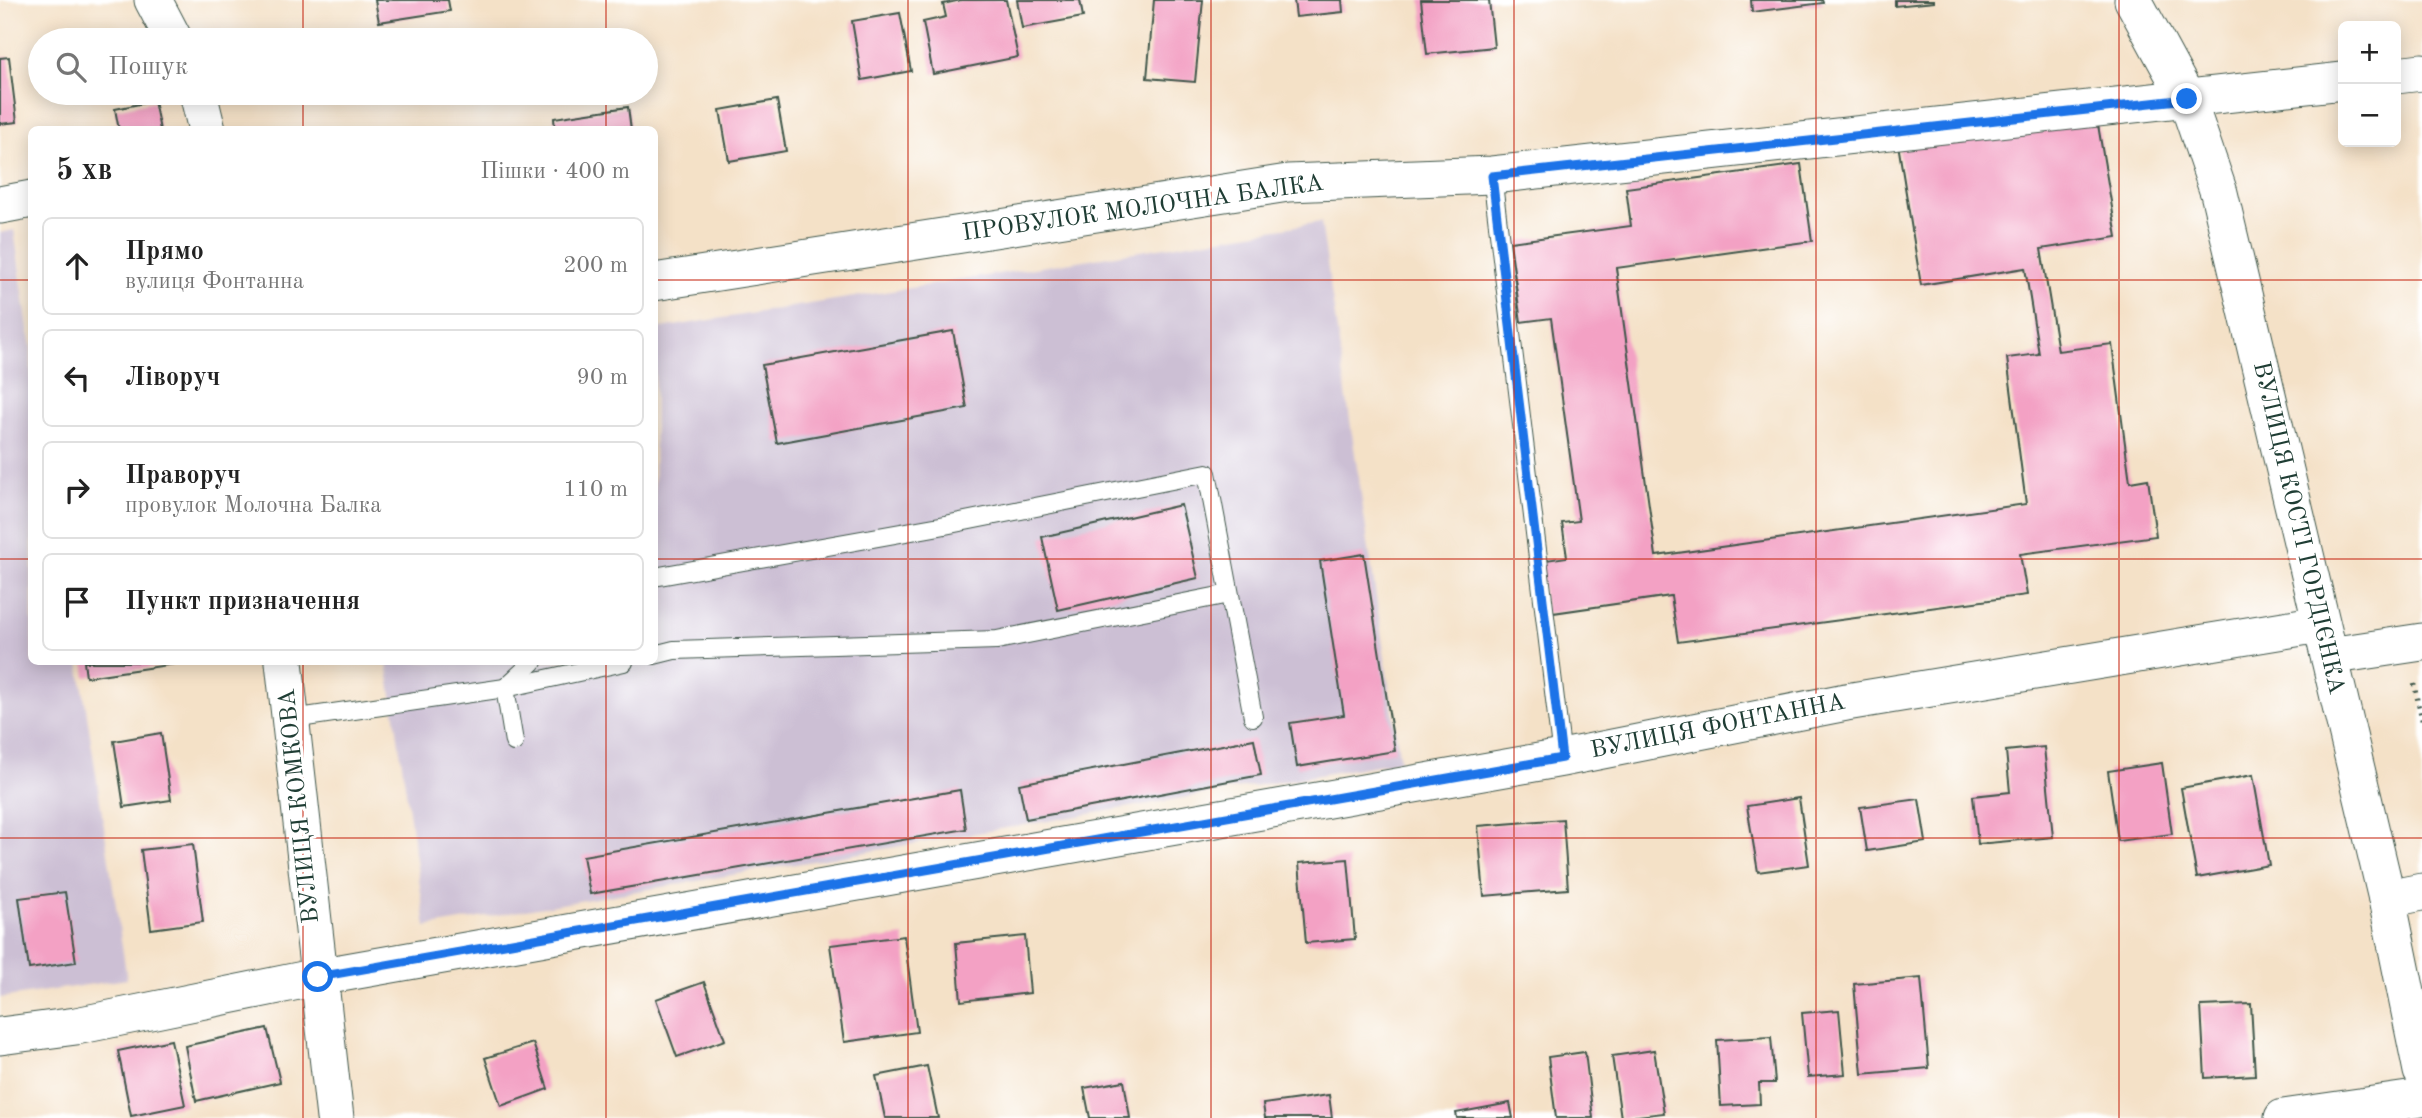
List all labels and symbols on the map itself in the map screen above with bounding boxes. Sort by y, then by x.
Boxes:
route end [2171,83,2202,114]
street label: ПРОВУЛОК МОЛОЧНА БАЛКА [961,172,1325,246]
street label: ВУЛИЦЯ КОСТІ ГОРДІЄНКА [2248,359,2348,697]
street label: ВУЛИЦЯ КОМКОВА [276,687,324,925]
street label: ВУЛИЦЯ ФОНТАННА [1589,691,1847,763]
route start [302,961,333,992]

